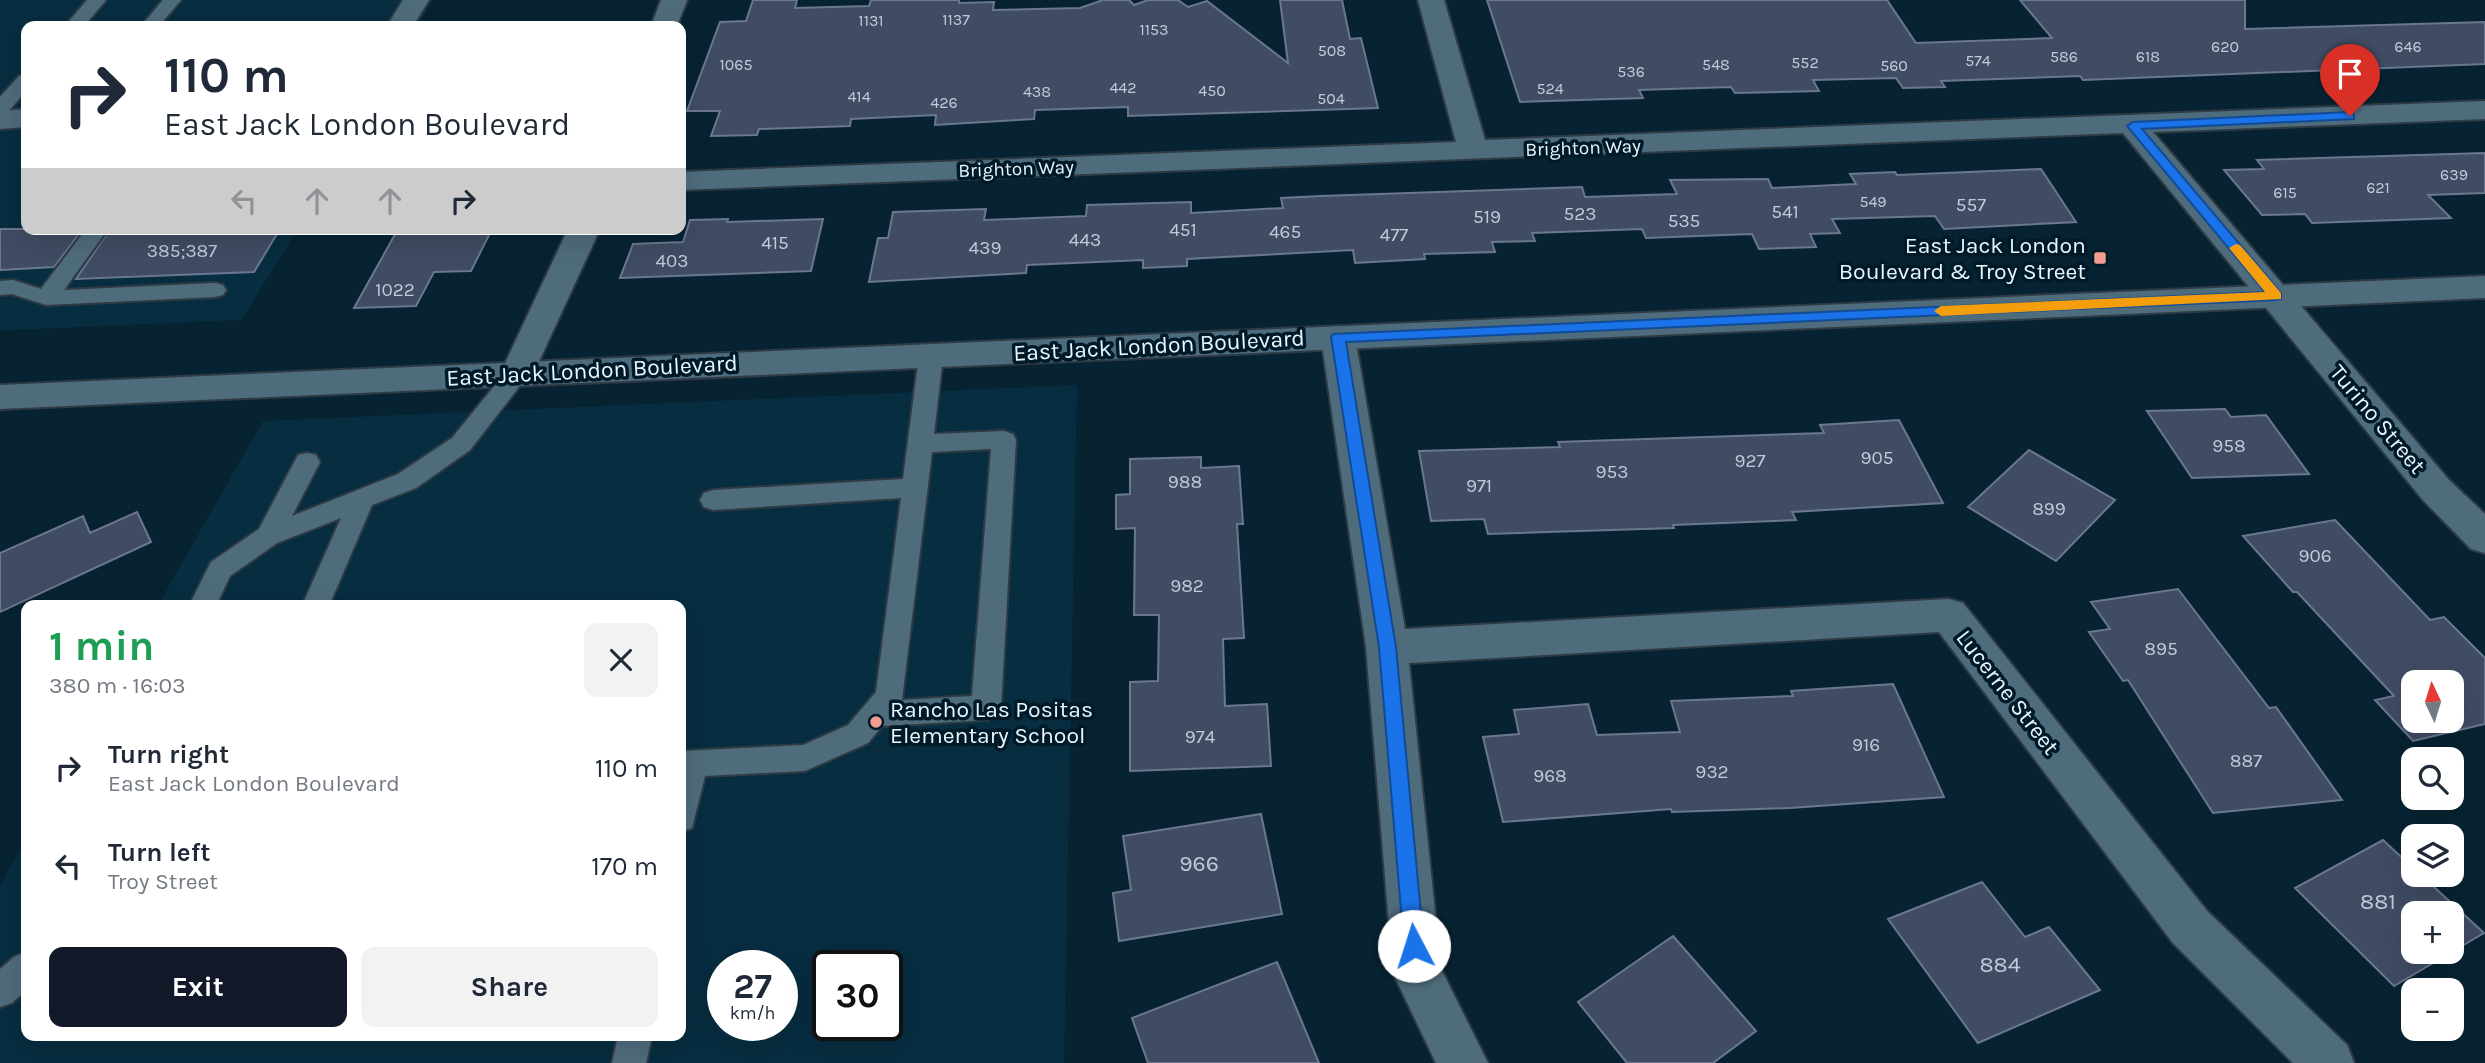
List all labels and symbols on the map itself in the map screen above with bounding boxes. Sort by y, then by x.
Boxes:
house number: 1137 [942,10,970,29]
house number: 1131 [858,11,884,30]
house number: 1153 [1139,20,1169,39]
house number: 620 [2211,37,2239,56]
house number: 646 [2394,37,2422,56]
house number: 508 [1318,41,1346,60]
pin [2320,44,2380,116]
house number: 586 [2050,47,2078,66]
house number: 618 [2136,47,2160,66]
house number: 574 [1965,51,1991,70]
house number: 552 [1791,53,1819,72]
house number: 1065 [720,55,752,74]
house number: 548 [1702,55,1730,74]
house number: 560 [1880,56,1908,75]
house number: 536 [1617,62,1645,81]
house number: 442 [1109,78,1137,97]
house number: 524 [1536,79,1564,98]
house number: 450 [1198,81,1226,100]
house number: 438 [1023,82,1051,101]
house number: 414 [847,87,871,106]
house number: 504 [1317,89,1345,108]
house number: 426 [930,93,958,112]
street label: Brighton Way [1525,135,1641,161]
street label: Brighton Way [958,156,1074,182]
house number: 639 [2440,165,2468,184]
house number: 621 [2366,178,2390,197]
house number: 615 [2273,183,2297,202]
house number: 549 [1859,192,1887,211]
house number: 557 [1956,194,1986,216]
house number: 541 [1771,201,1799,223]
house number: 523 [1564,203,1596,225]
house number: 519 [1473,206,1501,228]
house number: 535 [1668,210,1700,232]
house number: 451 [1169,219,1197,241]
house number: 465 [1269,221,1301,243]
house number: 477 [1380,224,1408,246]
house number: 443 [1069,229,1101,251]
house number: 415 [761,232,789,254]
place label: East Jack London Boulevard & Troy Street [1839,232,2086,285]
house number: 439 [969,237,1001,259]
house number: 385;387 [147,240,217,262]
house number: 403 [655,250,689,272]
marker: East Jack London Boulevard & Troy Street [2092,250,2108,266]
house number: 1022 [375,279,415,301]
street label: East Jack London Boulevard [1013,324,1306,367]
street label: East Jack London Boulevard [446,349,739,392]
street label: Turino Street [2324,359,2431,480]
house number: 958 [2212,435,2246,457]
house number: 905 [1860,447,1894,469]
house number: 927 [1735,450,1766,472]
house number: 953 [1596,461,1628,483]
house number: 988 [1168,471,1202,493]
house number: 971 [1466,475,1492,497]
house number: 899 [2032,498,2066,520]
house number: 906 [2298,545,2332,567]
house number: 982 [1170,575,1204,597]
street label: Lucerne Street [1950,625,2065,760]
house number: 895 [2144,638,2178,660]
north arrow [2401,670,2464,733]
place label: Rancho Las Positas Elementary School [890,696,1093,749]
marker: Rancho Las Positas Elementary School [868,714,884,730]
house number: 974 [1185,726,1216,748]
house number: 916 [1852,734,1880,756]
house number: 887 [2230,750,2262,772]
house number: 932 [1695,761,1729,783]
house number: 968 [1533,765,1567,787]
house number: 966 [1179,850,1219,877]
house number: 881 [2360,888,2396,915]
position arrow [1377,909,1451,983]
speed limit sign: 30 [812,950,903,1041]
house number: 884 [1979,951,2021,978]

